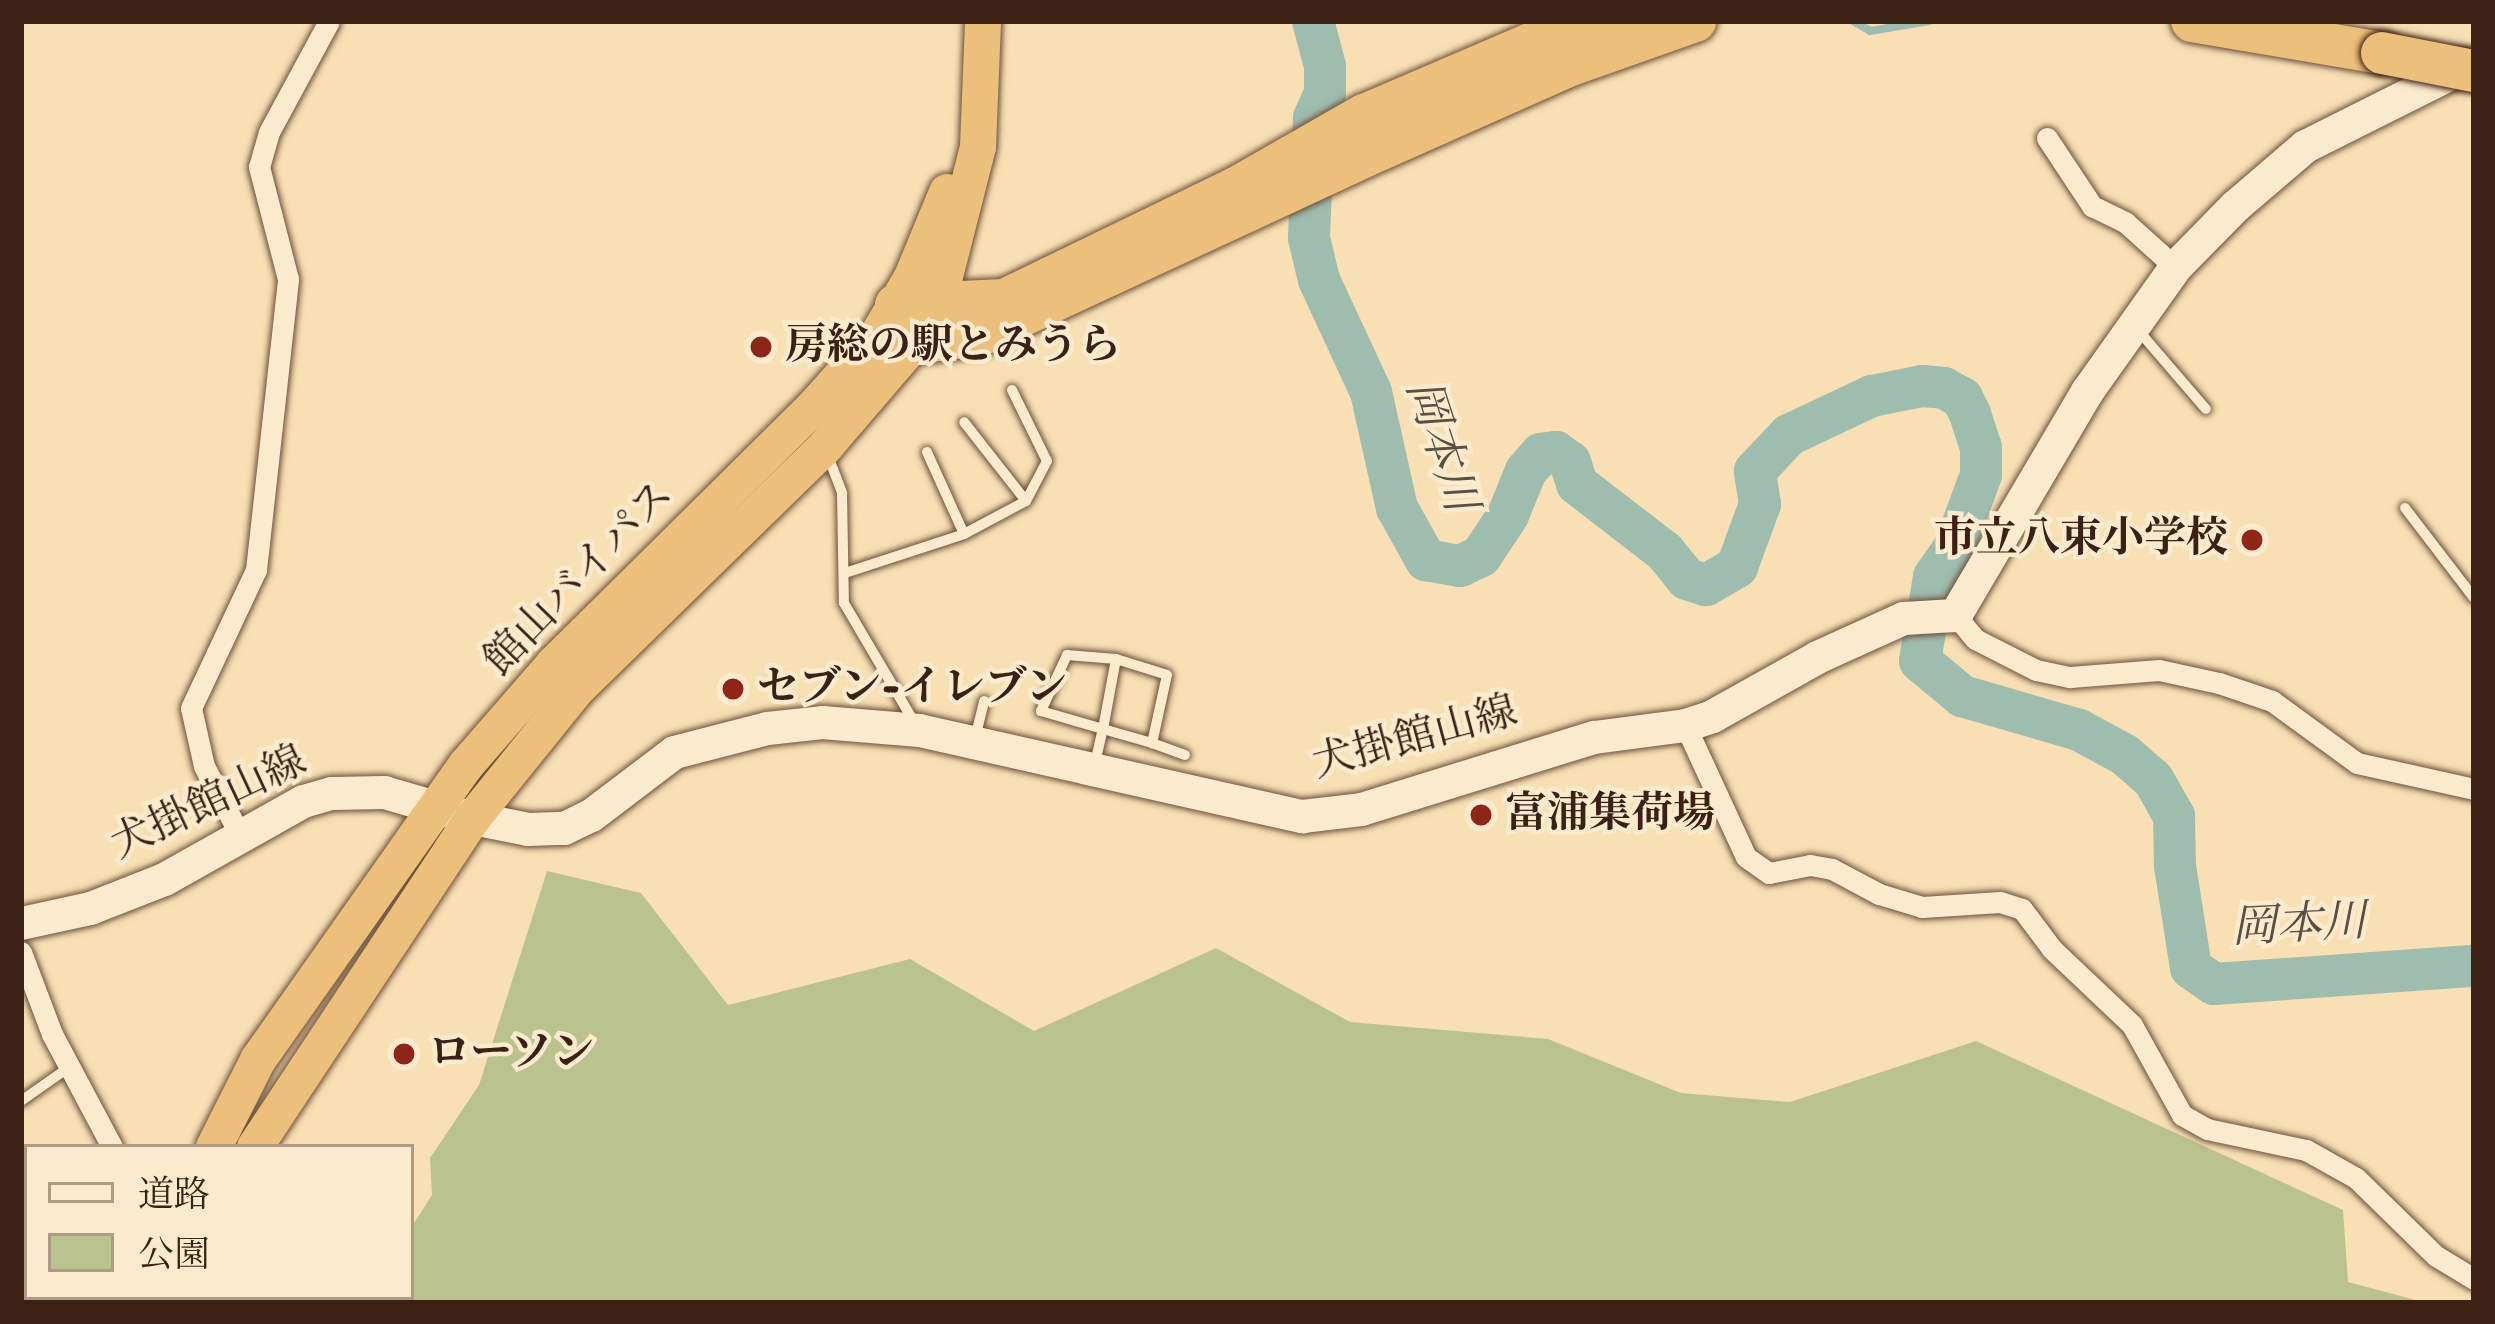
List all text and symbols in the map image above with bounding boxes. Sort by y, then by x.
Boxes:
place label: 房総の駅とみうら [785,322,1121,372]
marker: 房総の駅とみうら [748,334,774,360]
water label: 岡本川 [1393,373,1487,519]
street label: 館山バイパス [474,471,686,687]
place label: 市立八束小学校 [1934,515,2228,565]
marker: 市立八束小学校 [2239,527,2265,553]
place label: セブン-イレブン [757,664,1071,714]
marker: セブン-イレブン [720,676,746,702]
street label: 犬掛館山線 [1307,687,1523,791]
street label: 犬掛館山線 [103,737,315,871]
place label: 富浦集荷場 [1505,790,1715,840]
marker: 富浦集荷場 [1468,802,1494,828]
water label: 岡本川 [2230,896,2368,956]
place label: ローソン [428,1029,596,1079]
marker: ローソン [391,1041,417,1067]
legend [24,1144,414,1300]
text: 道路 [138,1173,210,1219]
text: 公園 [138,1233,210,1279]

